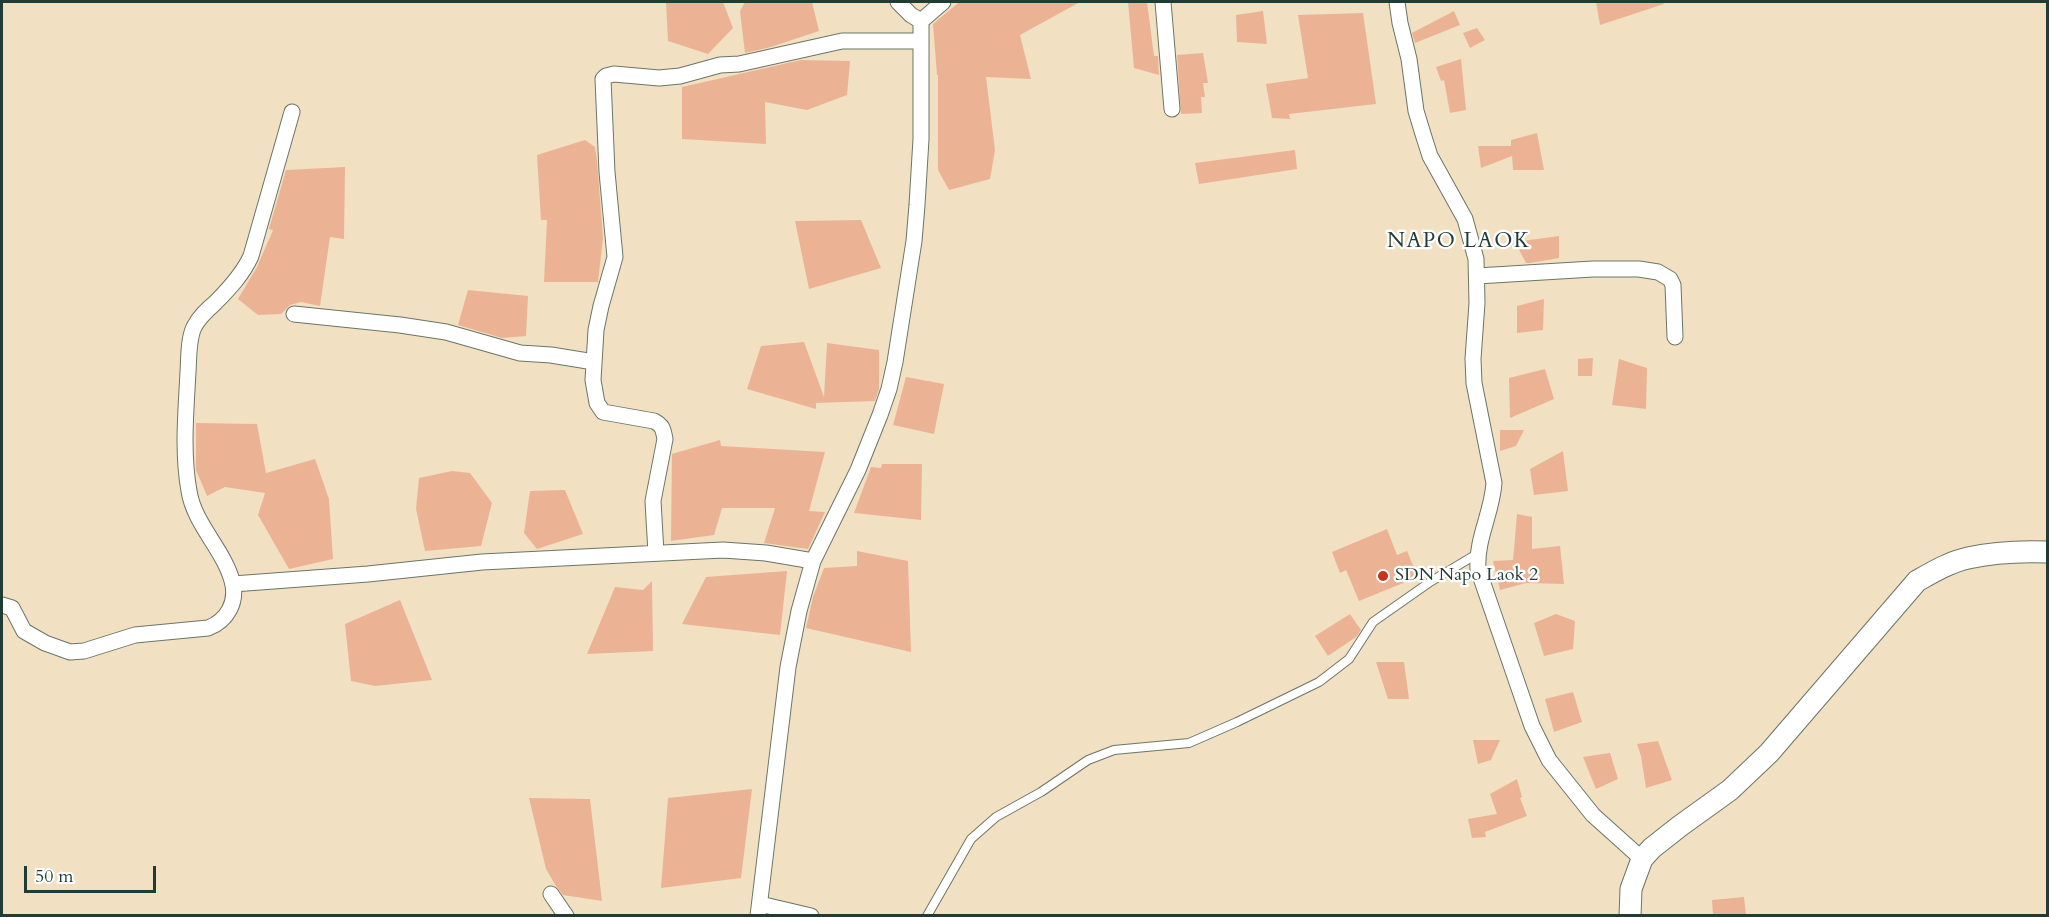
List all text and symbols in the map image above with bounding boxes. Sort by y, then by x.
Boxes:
district label: NAPO LAOK [1387,229,1531,255]
place label: SDN Napo Laok 2 [1395,565,1538,587]
marker: SDN Napo Laok 2 [1376,569,1390,583]
scale bar [27,854,159,892]
text: 50 m [35,864,74,889]

